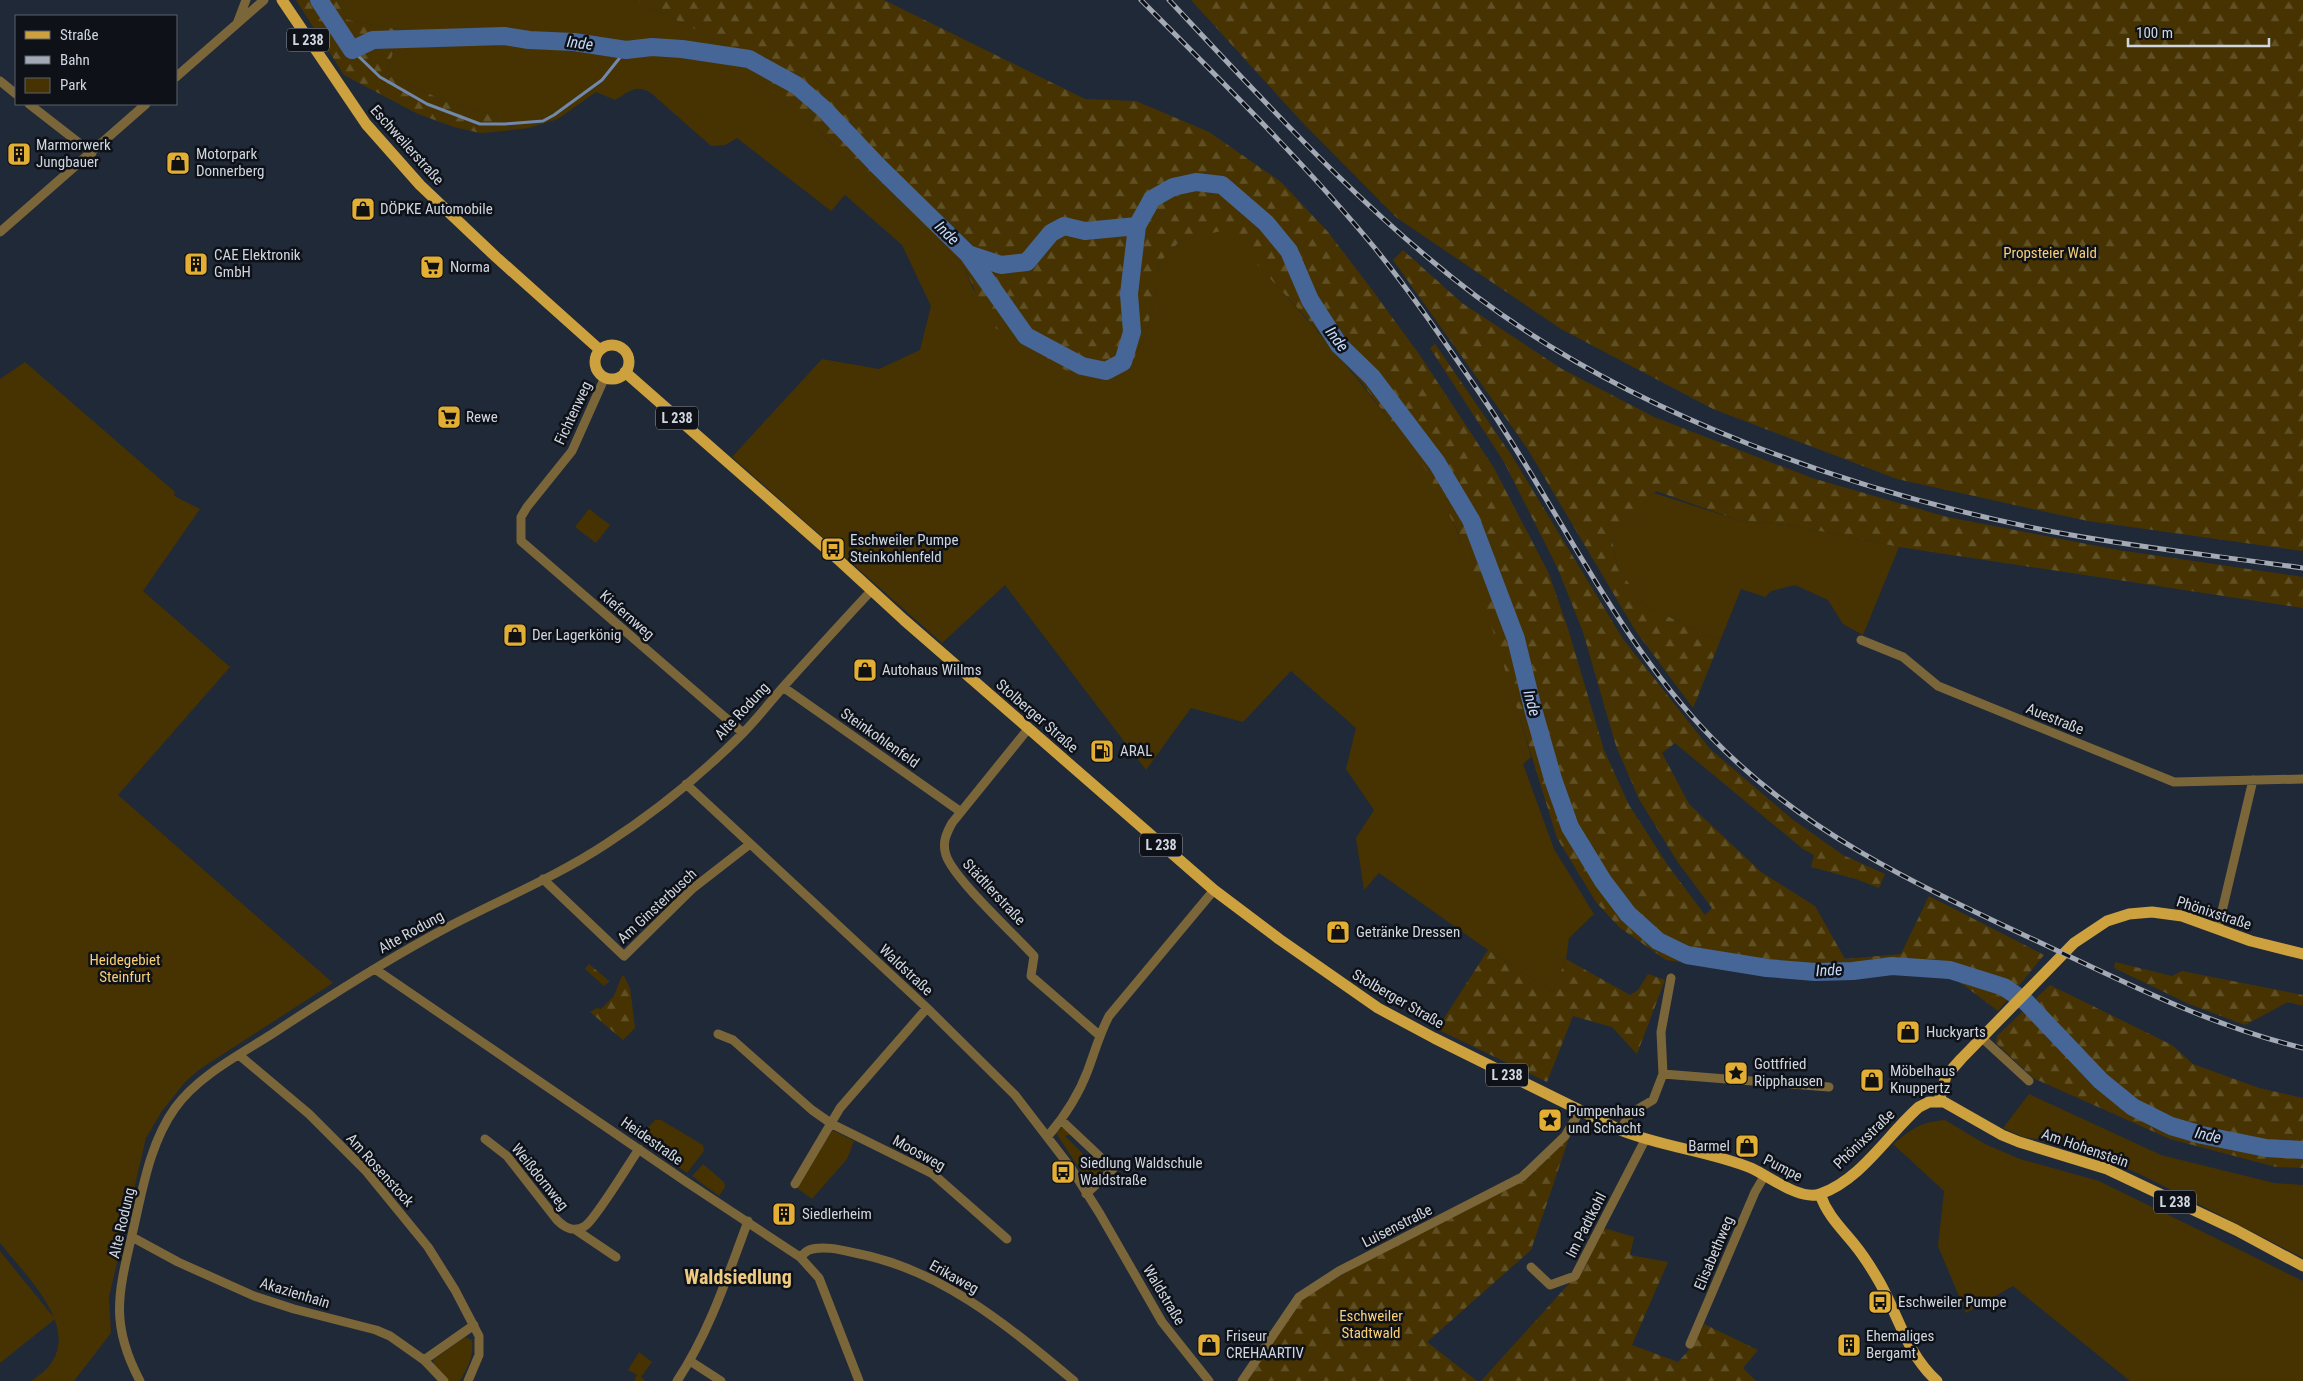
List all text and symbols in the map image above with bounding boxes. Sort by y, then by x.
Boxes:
legend [15,15,178,105]
scale bar [2128,15,2269,47]
text: 100 m [2136,24,2173,42]
text: Straße [60,26,99,44]
road number: L 238 [287,28,329,52]
water label: Inde [566,32,594,54]
text: Bahn [60,51,90,69]
text: Park [60,76,87,94]
street label: Eschweilerstraße [366,101,448,189]
place label: Marmorwerk Jungbauer [36,136,111,171]
building icon: Marmorwerk Jungbauer [6,141,32,167]
place label: Motorpark Donnerberg [196,145,264,180]
shop icon: Motorpark Donnerberg [165,150,191,176]
shop icon: DÖPKE Automobile [350,196,376,222]
place label: DÖPKE Automobile [380,200,493,218]
water label: Inde [931,217,963,249]
park label: Propsteier Wald [2003,244,2097,262]
place label: CAE Elektronik GmbH [214,246,301,281]
building icon: CAE Elektronik GmbH [183,251,209,277]
supermarket icon: Norma [419,254,445,280]
place label: Norma [450,258,490,276]
water label: Inde [1321,323,1353,355]
street label: Fichtenweg [551,378,595,448]
supermarket icon: Rewe [436,404,462,430]
road number: L 238 [656,406,698,429]
place label: Rewe [466,408,498,426]
place label: Eschweiler Pumpe Steinkohlenfeld [850,531,958,566]
bus stop icon: Eschweiler Pumpe Steinkohlenfeld [820,536,846,562]
street label: Kiefernweg [596,586,658,644]
shop icon: Der Lagerkönig [502,622,528,648]
place label: Der Lagerkönig [532,626,621,644]
shop icon: Autohaus Willms [852,657,878,683]
place label: Autohaus Willms [882,661,982,679]
street label: Stolberger Straße [992,675,1082,757]
street label: Alte Rodung [711,679,773,743]
water label: Inde [1519,688,1545,718]
street label: Auestraße [2024,699,2086,739]
street label: Steinkohlenfeld [837,704,923,772]
fuel station icon: ARAL [1089,738,1115,764]
place label: ARAL [1120,742,1152,760]
road number: L 238 [1140,834,1182,856]
street label: Städtlerstraße [959,855,1029,929]
street label: Am Ginsterbusch [614,865,700,947]
street label: Phönixstraße [2174,892,2254,934]
street label: Alte Rodung [375,907,447,957]
shop icon: Getränke Dressen [1325,919,1351,945]
place label: Getränke Dressen [1356,923,1460,941]
street label: Waldstraße [875,941,937,999]
park label: Heidegebiet Steinfurt [90,951,161,986]
water label: Inde [1815,960,1843,980]
street label: Stolberger Straße [1349,965,1447,1033]
shop icon: Huckyarts [1895,1019,1921,1045]
place label: Huckyarts [1926,1023,1986,1041]
place label: Gottfried Ripphausen [1754,1055,1823,1090]
place icon: Gottfried Ripphausen [1723,1060,1749,1086]
place label: Möbelhaus Knuppertz [1890,1062,1955,1097]
road number: L 238 [1486,1064,1528,1086]
shop icon: Möbelhaus Knuppertz [1859,1067,1885,1093]
place label: Pumpenhaus und Schacht [1568,1102,1645,1137]
street label: Phönixstraße [1830,1105,1898,1173]
place icon: Pumpenhaus und Schacht [1537,1107,1563,1133]
street label: Heidestraße [617,1113,687,1169]
water label: Inde [2193,1123,2223,1147]
street label: Am Hohenstein [2039,1125,2131,1171]
street label: Am Rosenstock [342,1130,418,1211]
street label: Moosweg [890,1131,948,1175]
shop icon: Barmel [1734,1133,1760,1159]
place label: Barmel [1688,1137,1730,1155]
street label: Weißdornweg [508,1140,572,1214]
street label: Pumpe [1761,1151,1805,1185]
place label: Siedlung Waldschule Waldstraße [1080,1154,1202,1189]
bus stop icon: Siedlung Waldschule Waldstraße [1050,1159,1076,1185]
street label: Alte Rodung [105,1186,139,1260]
street label: Im Padtkohl [1562,1189,1610,1261]
road number: L 238 [2154,1190,2196,1214]
building icon: Siedlerheim [771,1201,797,1227]
street label: Luisenstraße [1359,1201,1435,1251]
place label: Siedlerheim [802,1205,872,1223]
street label: Elisabethweg [1690,1213,1738,1293]
street label: Erikaweg [926,1256,982,1298]
street label: Waldstraße [1139,1262,1189,1328]
district label: Waldsiedlung [684,1265,792,1289]
street label: Akazienhain [258,1274,332,1312]
bus stop icon: Eschweiler Pumpe [1867,1289,1893,1315]
place label: Eschweiler Pumpe [1898,1293,2006,1311]
park label: Eschweiler Stadtwald [1339,1307,1403,1342]
place label: Friseur CREHAARTIV [1226,1327,1305,1362]
place label: Ehemaliges Bergamt [1866,1327,1935,1362]
shop icon: Friseur CREHAARTIV [1196,1332,1222,1358]
building icon: Ehemaliges Bergamt [1836,1332,1862,1358]

